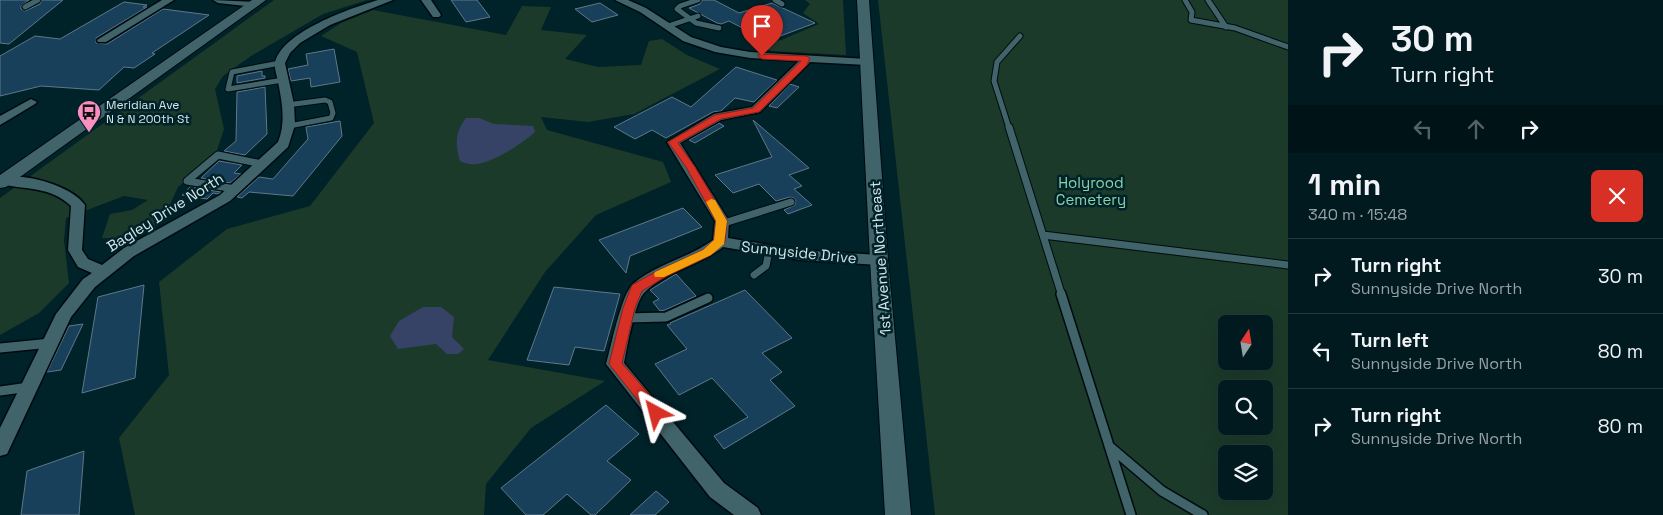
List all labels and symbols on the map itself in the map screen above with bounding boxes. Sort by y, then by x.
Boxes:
pin [741,5,783,56]
place label: Meridian Ave N & N 200th St [106,97,190,127]
bus stop icon: Meridian Ave N & N 200th St [76,99,102,133]
street label: Bagley Drive North [103,168,227,256]
park label: Holyrood Cemetery [1056,173,1126,209]
street label: 1st Avenue Northeast [865,180,895,336]
street label: Sunnyside Drive [740,237,858,268]
north arrow [1218,315,1272,370]
position arrow [629,386,681,438]

